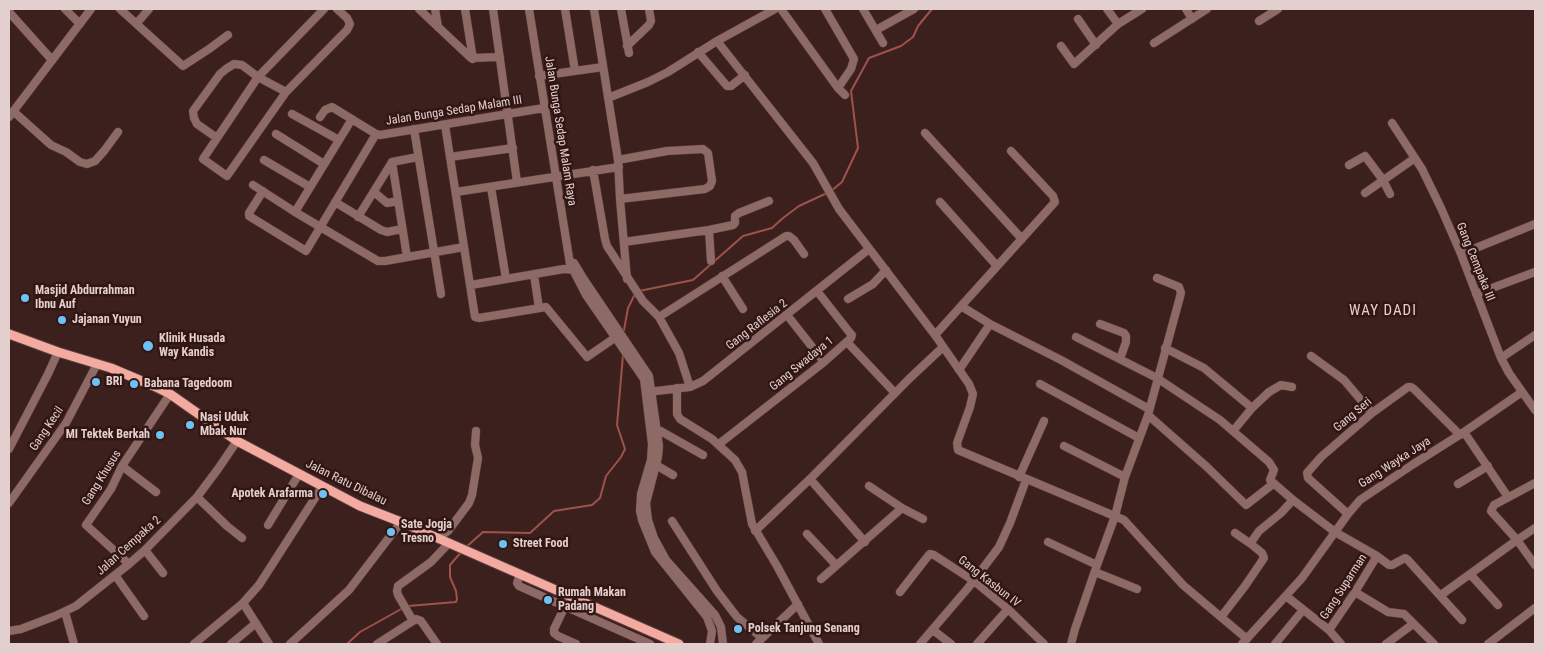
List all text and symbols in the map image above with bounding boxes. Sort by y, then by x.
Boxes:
street label: Jalan Bunga Sedap Malam Raya [541,55,579,207]
street label: Jalan Bunga Sedap Malam III [385,93,523,129]
street label: Gang Cempaka III [1453,221,1497,303]
place label: Masjid Abdurrahman Ibnu Auf [35,284,135,312]
marker: Masjid Abdurrahman Ibnu Auf [19,292,31,304]
street label: Gang Raflesia 2 [724,297,790,353]
district label: WAY DADI [1348,302,1418,320]
place label: Jajanan Yuyun [72,313,142,327]
marker: Jajanan Yuyun [56,314,68,326]
place label: Klinik Husada Way Kandis [159,332,225,360]
street label: Gang Swadaya 1 [767,334,837,394]
marker: Klinik Husada Way Kandis [141,339,155,353]
place label: BRI [106,375,123,389]
marker: BRI [90,376,102,388]
place label: Babana Tagedoom [144,377,232,391]
marker: Babana Tagedoom [128,378,140,390]
street label: Gang Seri [1331,395,1375,435]
street label: Gang Kecil [27,404,67,454]
place label: Nasi Uduk Mbak Nur [200,411,249,439]
marker: Nasi Uduk Mbak Nur [184,419,196,431]
place label: MI Tektek Berkah [66,428,150,442]
marker: MI Tektek Berkah [154,429,166,441]
street label: Gang Wayka Jaya [1356,434,1434,492]
street label: Gang Khusus [79,448,125,508]
street label: Jalan Ratu Dibalau [303,457,389,509]
place label: Apotek Arafarma [232,487,313,501]
marker: Apotek Arafarma [317,488,329,500]
street label: Jalan Cempaka 2 [94,513,164,579]
place label: Sate Jogja Tresno [401,518,452,546]
marker: Sate Jogja Tresno [385,526,397,538]
place label: Street Food [513,537,568,551]
marker: Street Food [497,538,509,550]
street label: Gang Suparman [1317,552,1371,622]
street label: Gang Kasbun IV [955,553,1023,611]
place label: Rumah Makan Padang [558,586,626,614]
marker: Rumah Makan Padang [542,594,554,606]
place label: Polsek Tanjung Senang [748,622,860,636]
marker: Polsek Tanjung Senang [732,623,744,635]

